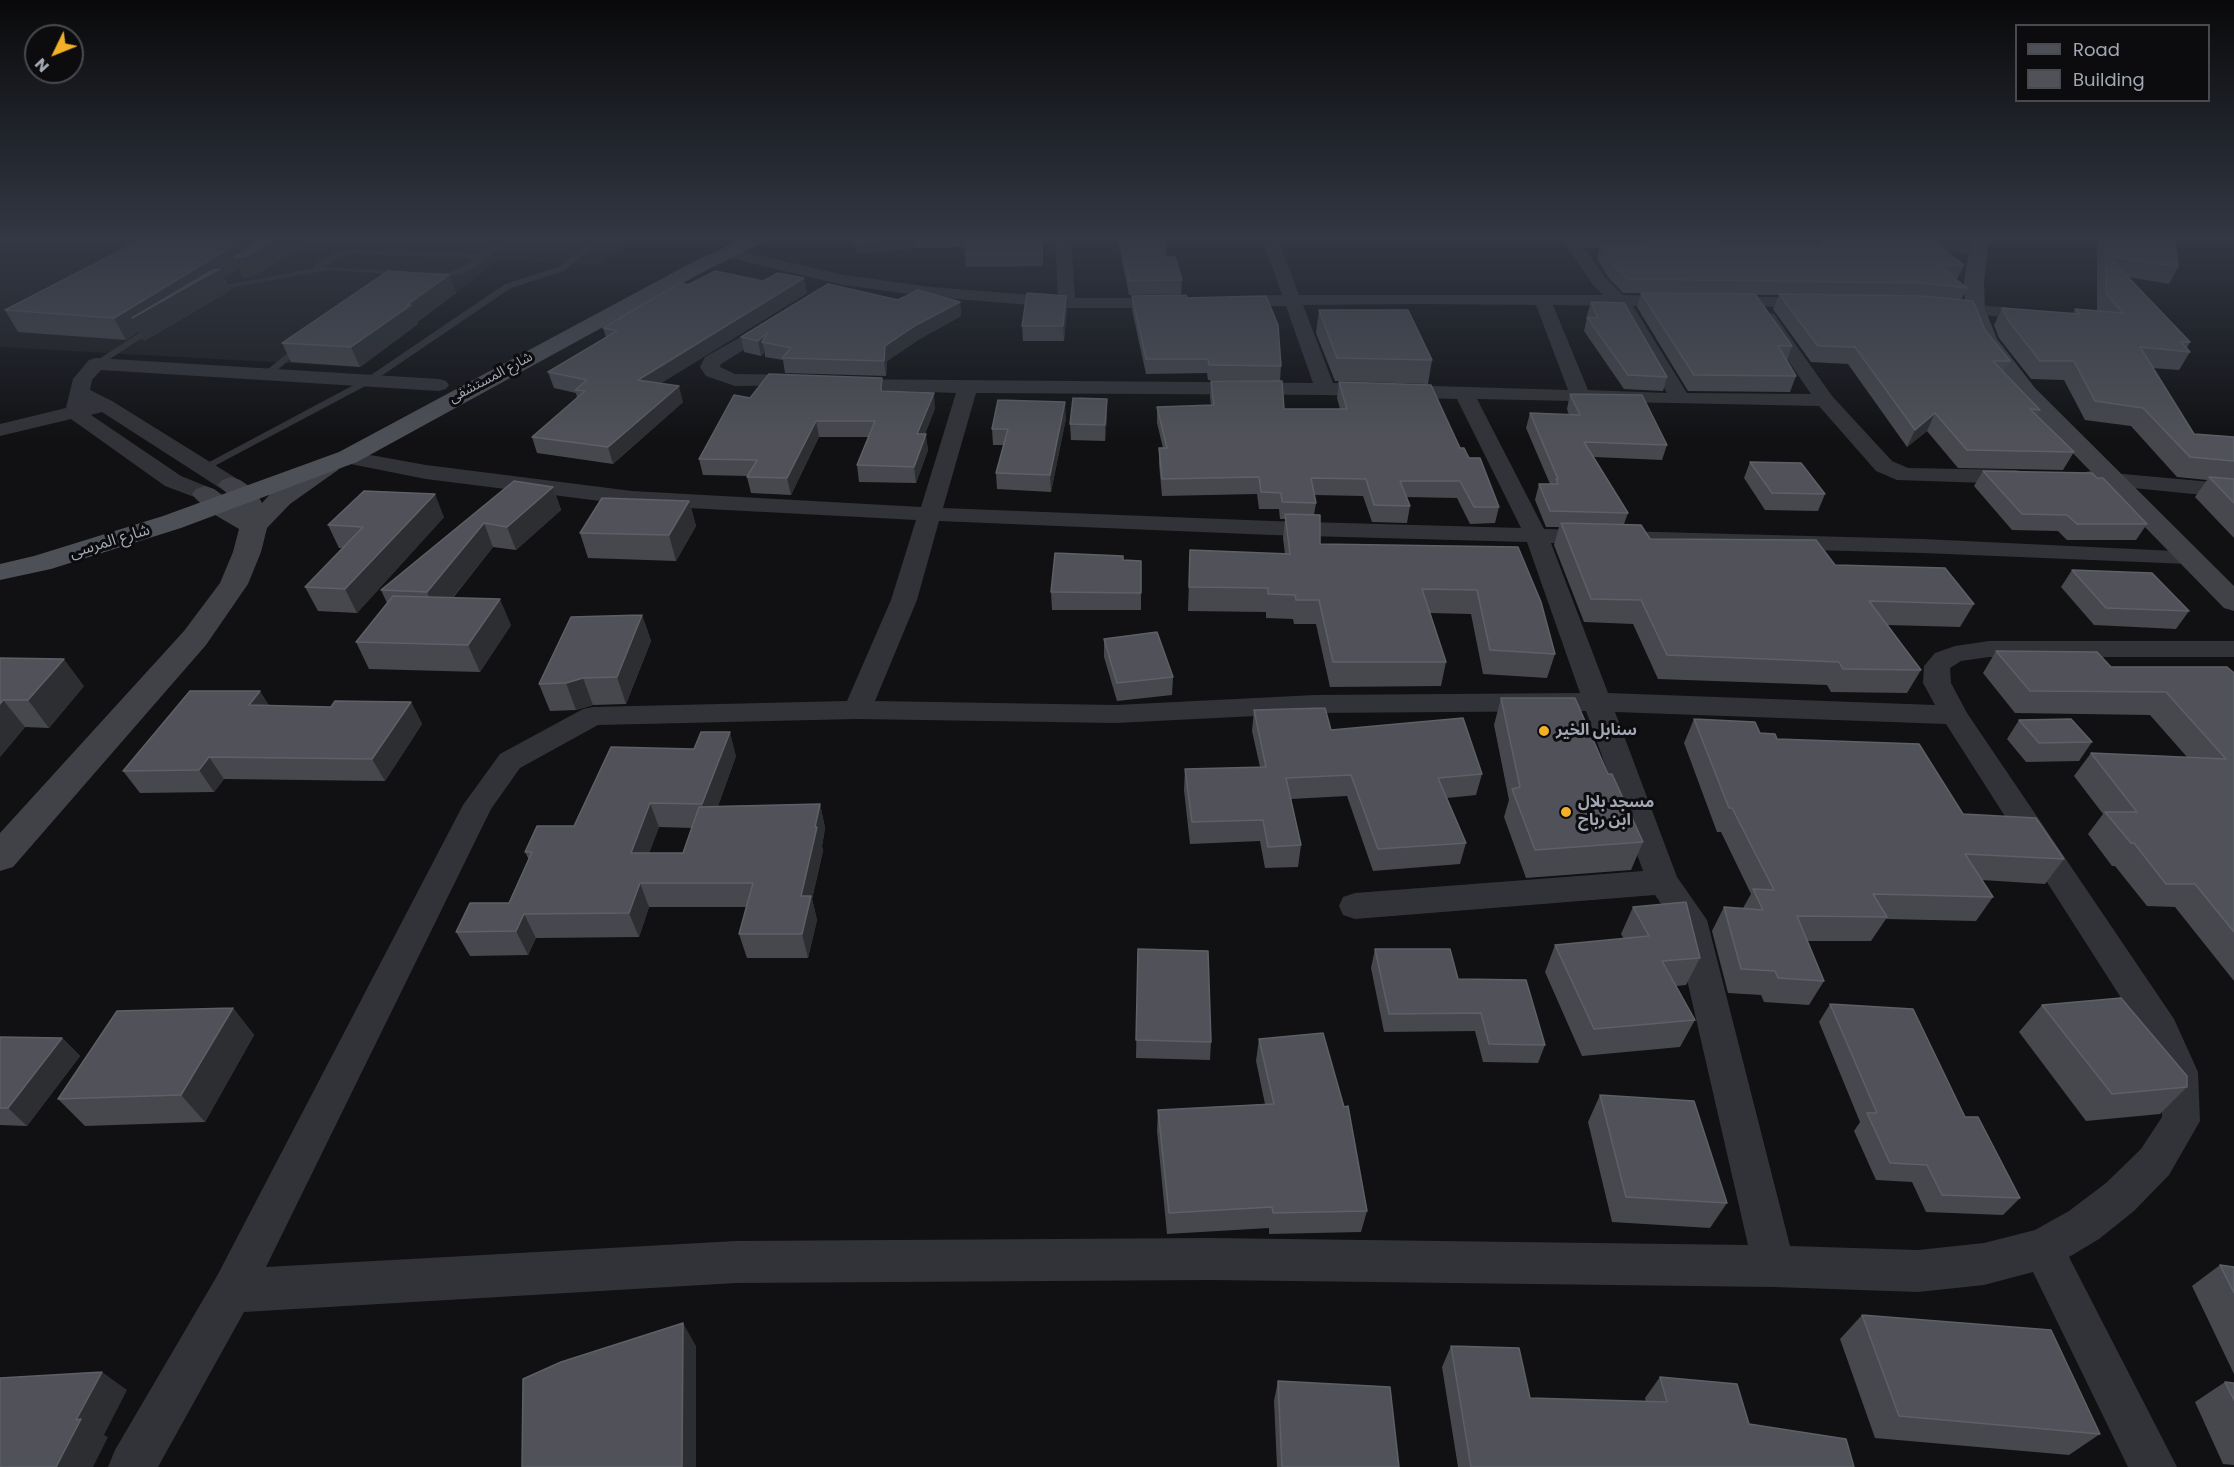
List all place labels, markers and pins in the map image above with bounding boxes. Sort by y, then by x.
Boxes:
place label: سنابل الخير [1556,721,1637,741]
marker: سنابل الخير [1537,724,1551,738]
place label: مسجد بلال ابن رباح [1578,793,1654,831]
marker: مسجد بلال ابن رباح [1559,805,1573,819]

